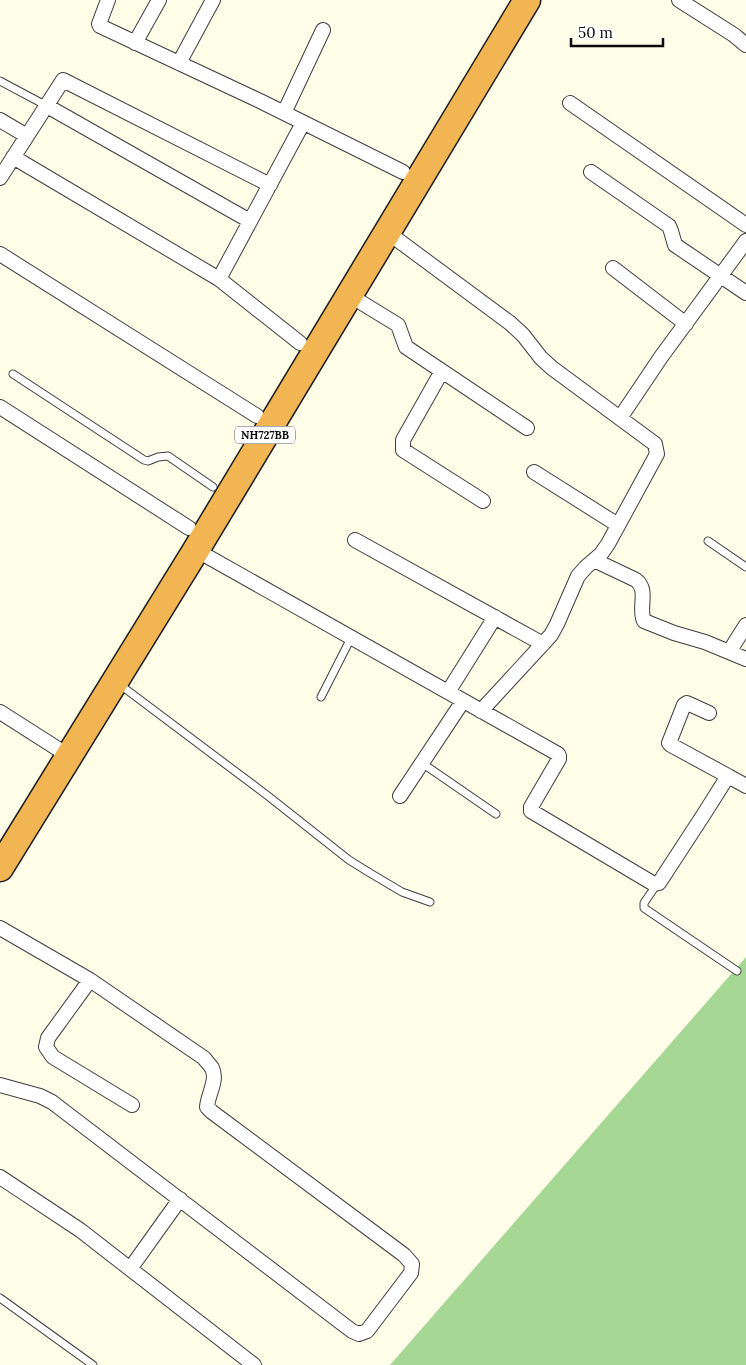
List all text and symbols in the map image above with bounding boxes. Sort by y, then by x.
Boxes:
scale bar [571,15,664,47]
text: 50 m [578,23,613,42]
road number: NH727BB [235,426,295,444]

